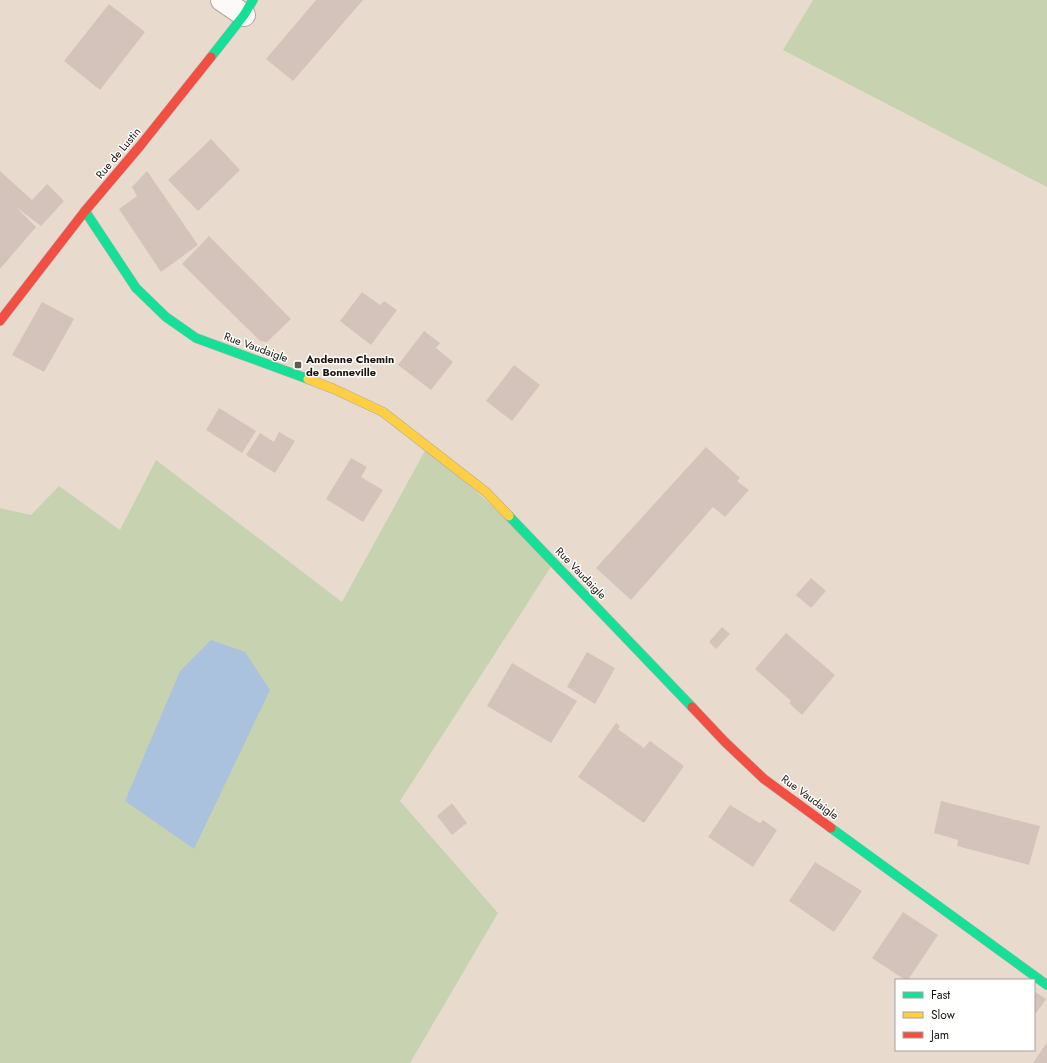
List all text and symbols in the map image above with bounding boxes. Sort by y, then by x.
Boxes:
street label: Rue de Lustin [92,124,144,182]
street label: Rue Vaudaigle [222,328,291,366]
place label: Andenne Chemin de Bonneville [305,351,394,380]
marker: Andenne Chemin de Bonneville [293,360,303,370]
street label: Rue Vaudaigle [552,543,610,603]
street label: Rue Vaudaigle [778,771,842,823]
legend [895,979,1035,1051]
text: Fast [931,986,950,1004]
text: Slow [931,1006,956,1024]
text: Jam [929,1026,949,1044]

